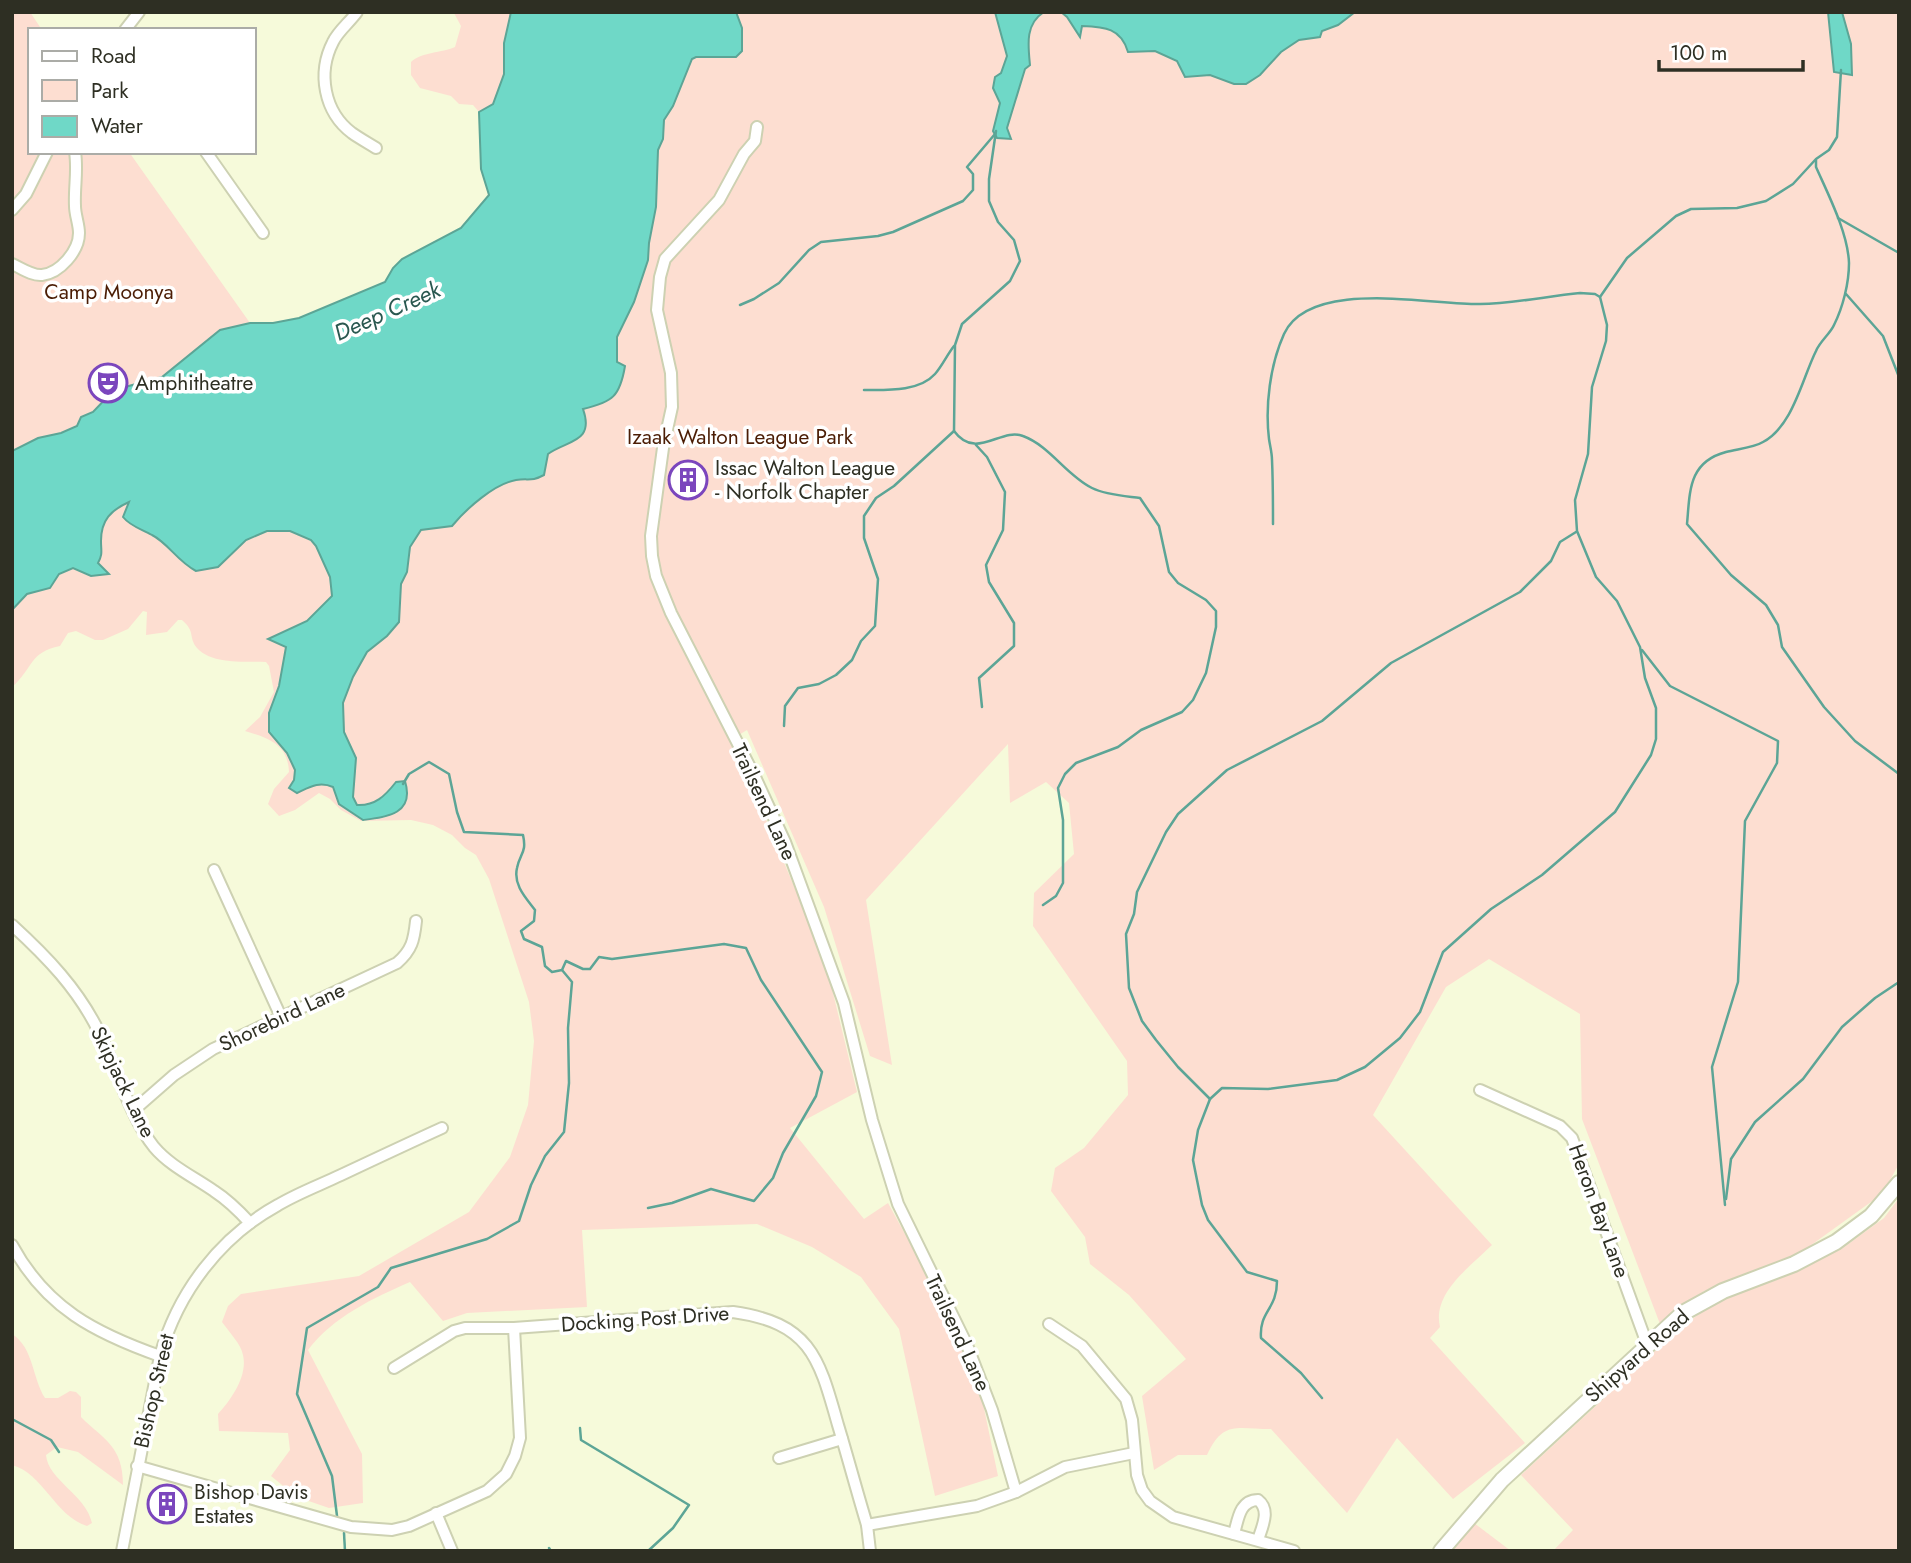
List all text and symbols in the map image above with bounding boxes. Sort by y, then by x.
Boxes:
legend [28,28,256,154]
scale bar [1659,28,1802,72]
text: 100 m [1670,38,1727,68]
text: Road [91,41,136,71]
text: Park [91,76,129,106]
text: Water [91,111,144,141]
water label: Deep Creek [328,272,447,350]
park label: Camp Moonya [44,277,174,307]
theatre icon: Amphitheatre [87,362,129,404]
place label: Amphitheatre [135,368,254,398]
park label: Izaak Walton League Park [627,422,854,452]
place label: Issac Walton League - Norfolk Chapter [715,453,895,507]
building icon: Issac Walton League - Norfolk Chapter [667,459,709,501]
street label: Trailsend Lane [724,739,804,865]
street label: Shorebird Lane [214,975,350,1059]
street label: Skipjack Lane [83,1021,163,1143]
street label: Heron Bay Lane [1561,1140,1637,1282]
street label: Trailsend Lane [918,1270,998,1396]
street label: Docking Post Drive [560,1298,730,1340]
street label: Shipyard Road [1578,1302,1696,1410]
street label: Bishop Street [126,1331,182,1451]
place label: Bishop Davis Estates [194,1477,308,1531]
building icon: Bishop Davis Estates [146,1483,188,1525]

